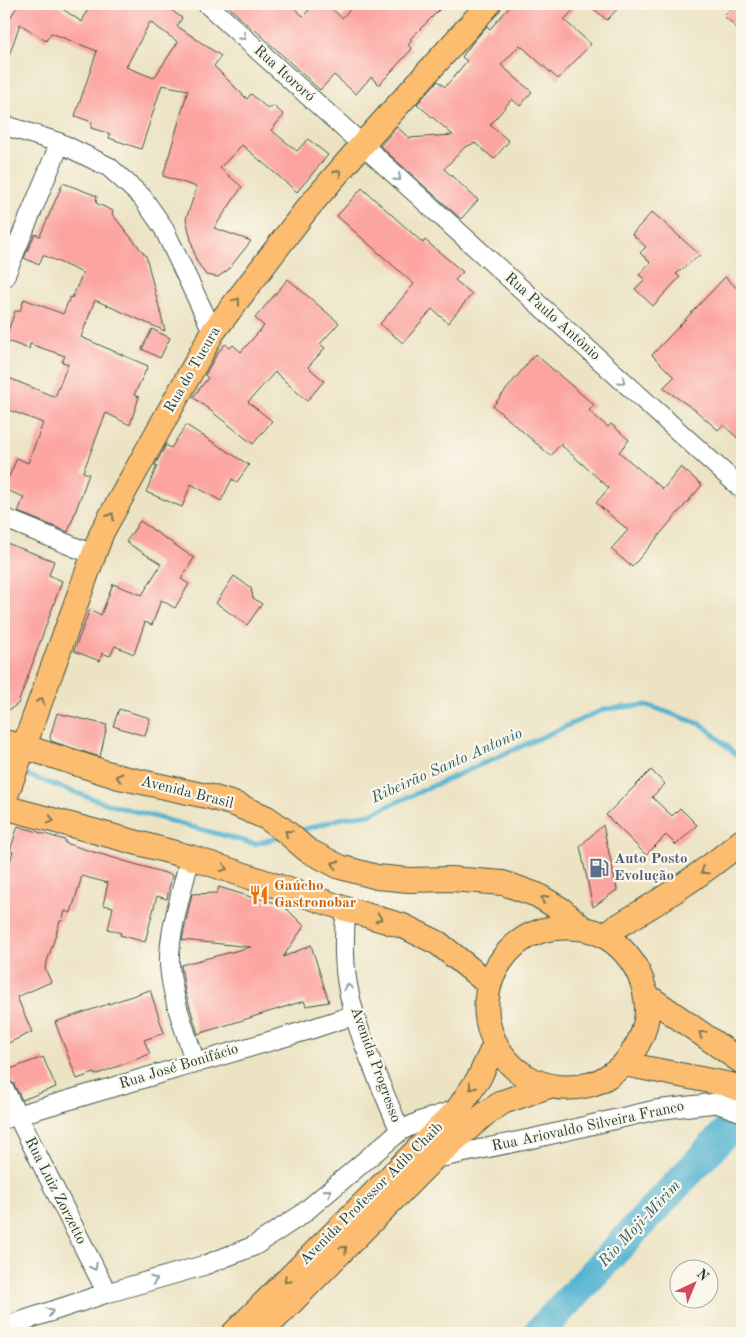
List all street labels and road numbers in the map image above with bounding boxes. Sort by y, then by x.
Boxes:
street label: Rua Itororó [251,43,317,105]
street label: Rua Paulo Antônio [501,270,603,364]
street label: Rua do Tucura [162,324,224,416]
street label: Avenida Brasil [139,774,235,812]
street label: Avenida Progresso [347,1005,403,1125]
street label: Rua José Bonifácio [118,1042,240,1092]
street label: Rua Ariovaldo Silveira Franco [490,1099,686,1155]
street label: Avenida Professor Adib Chaib [298,1120,446,1268]
street label: Rua Luiz Zorzetto [22,1135,88,1247]

